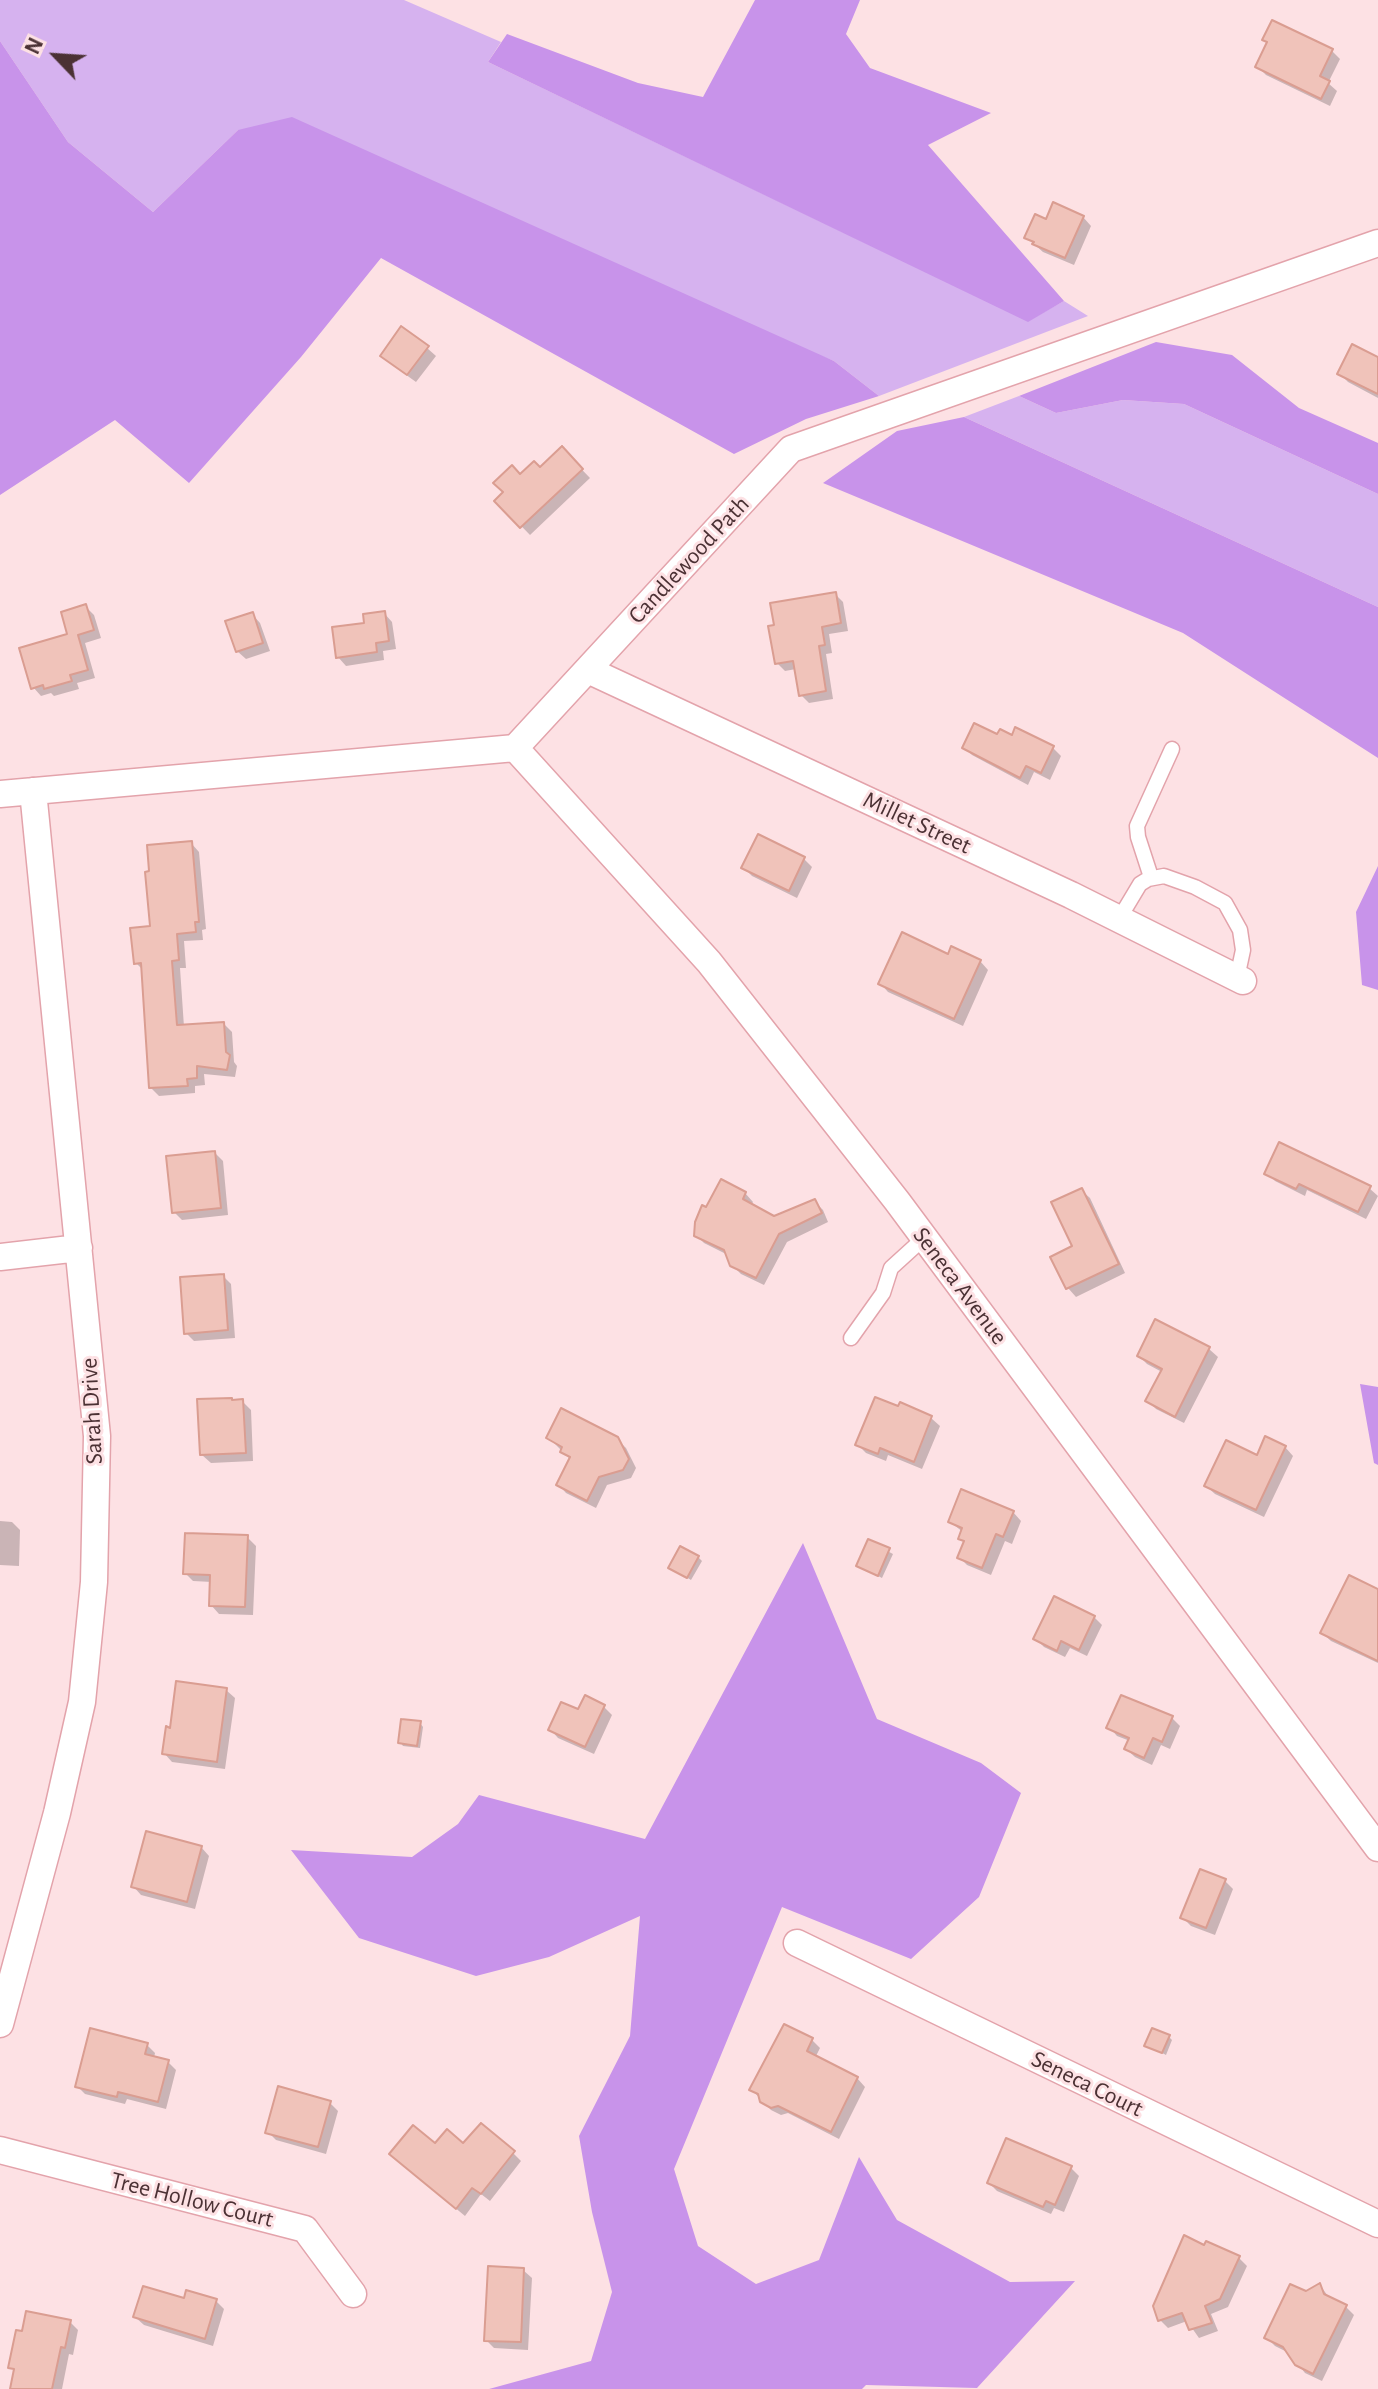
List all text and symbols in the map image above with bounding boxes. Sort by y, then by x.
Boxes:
north arrow [16,16,96,96]
text: N [21,34,47,57]
street label: Candlewood Path [623,490,755,630]
street label: Millet Street [858,785,976,861]
street label: Seneca Avenue [907,1222,1013,1350]
street label: Sarah Drive [75,1357,109,1465]
street label: Seneca Court [1026,2045,1148,2123]
street label: Tree Hollow Court [108,2166,276,2234]

